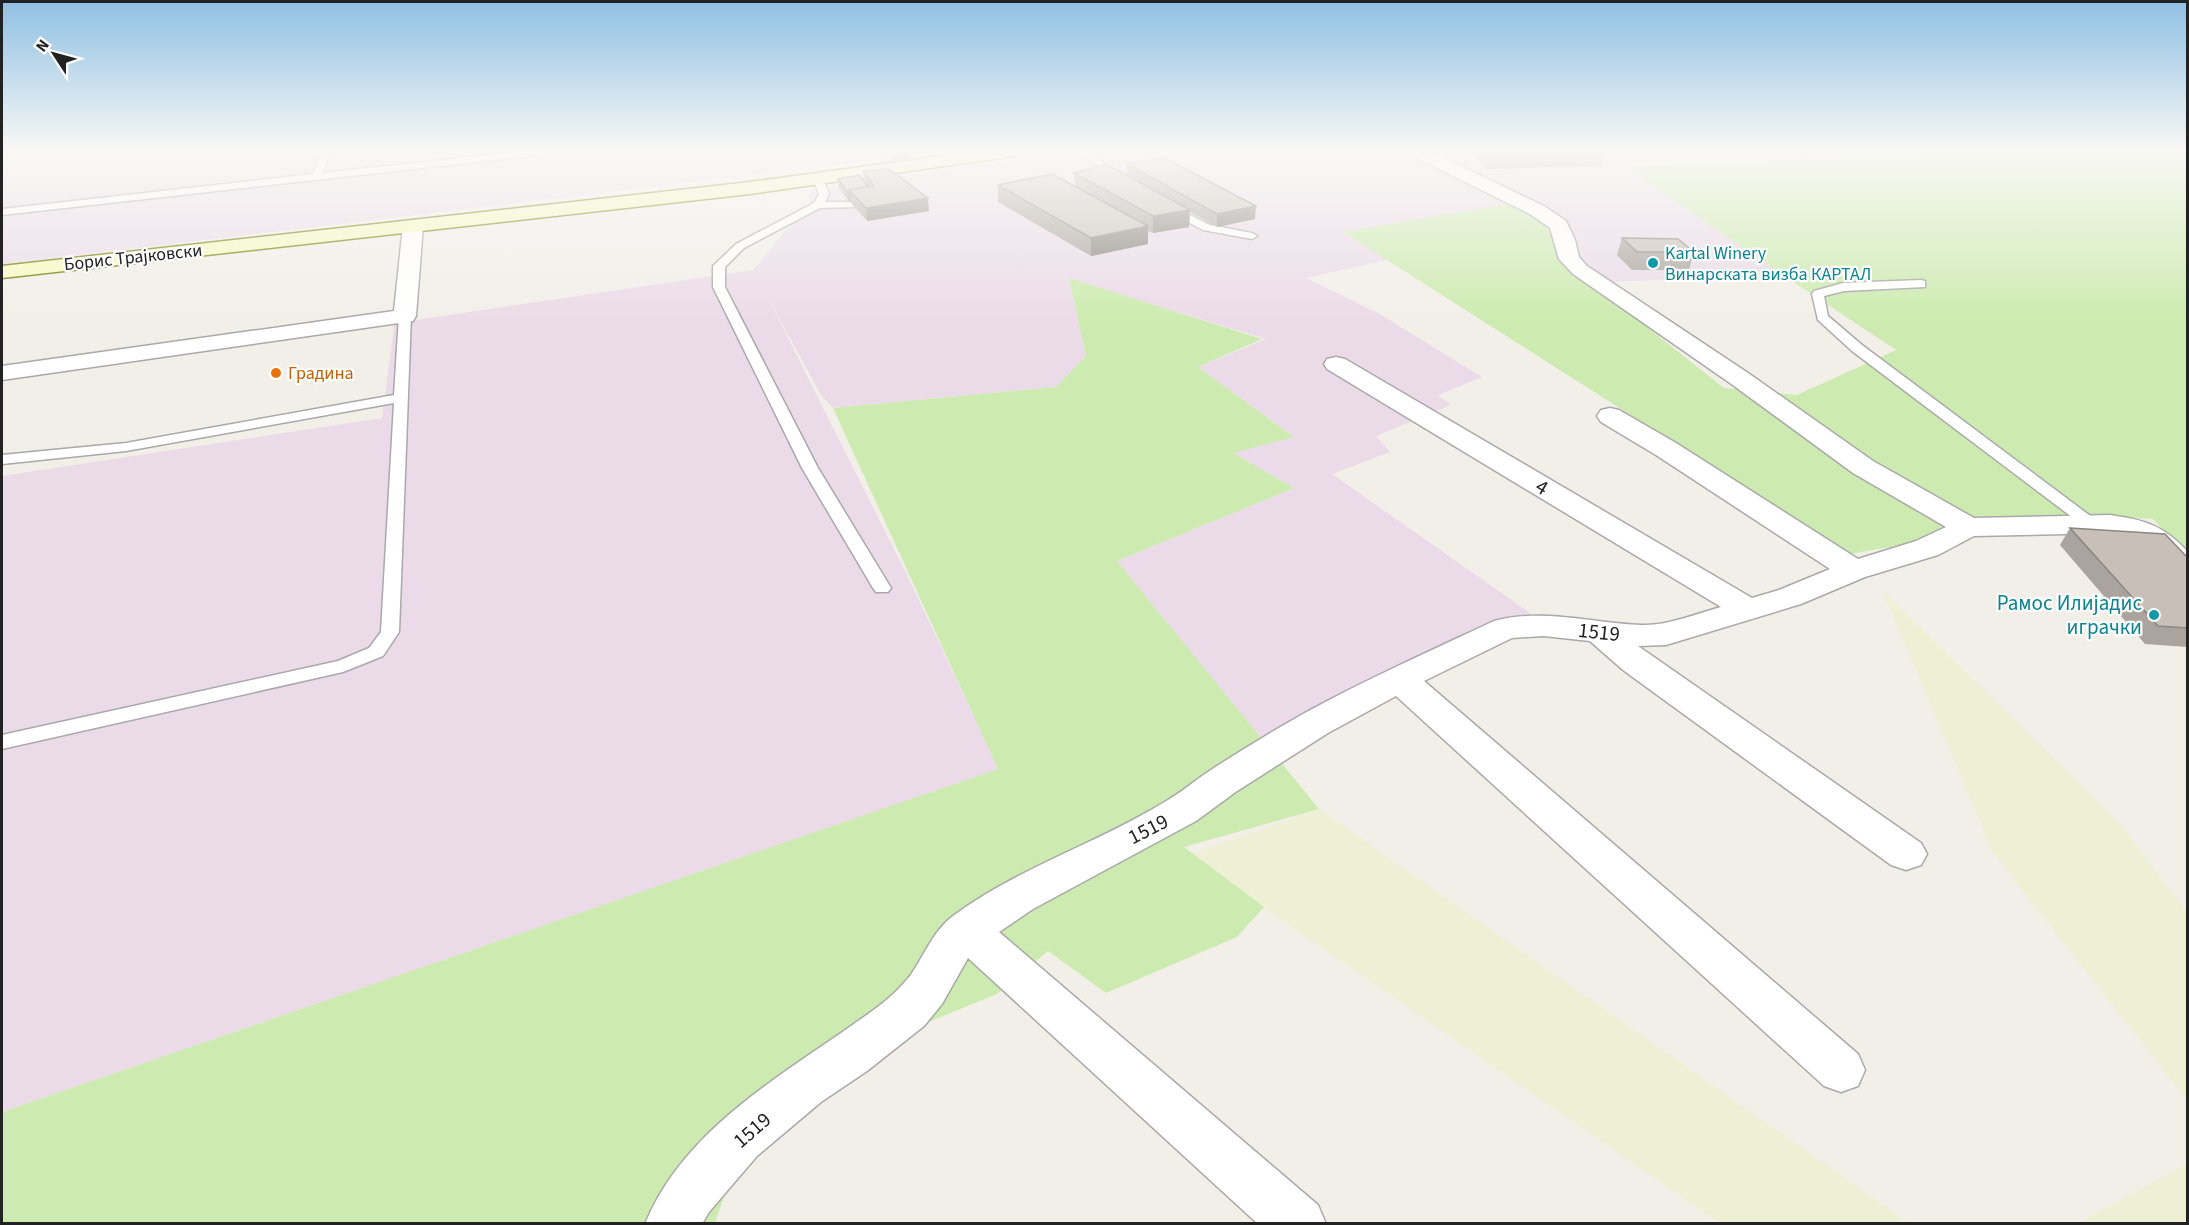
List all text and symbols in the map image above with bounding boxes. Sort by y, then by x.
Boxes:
north arrow [24,24,84,84]
text: N [31,35,55,57]
street label: Борис Трајковски [63,238,203,277]
place label: Kartal Winery Винарската визба КАРТАЛ [1665,241,1871,287]
marker: Kartal Winery Винарската визба КАРТАЛ [1646,256,1660,270]
place label: Градина [288,361,354,386]
marker: Градина [269,366,283,380]
street label: 4 [1530,471,1554,503]
place label: Рамос Илијадис играчки [1997,588,2142,642]
marker: Рамос Илијадис играчки [2147,608,2161,622]
street label: 1519 [1577,615,1621,649]
street label: 1519 [1123,806,1173,852]
street label: 1519 [726,1105,778,1155]

